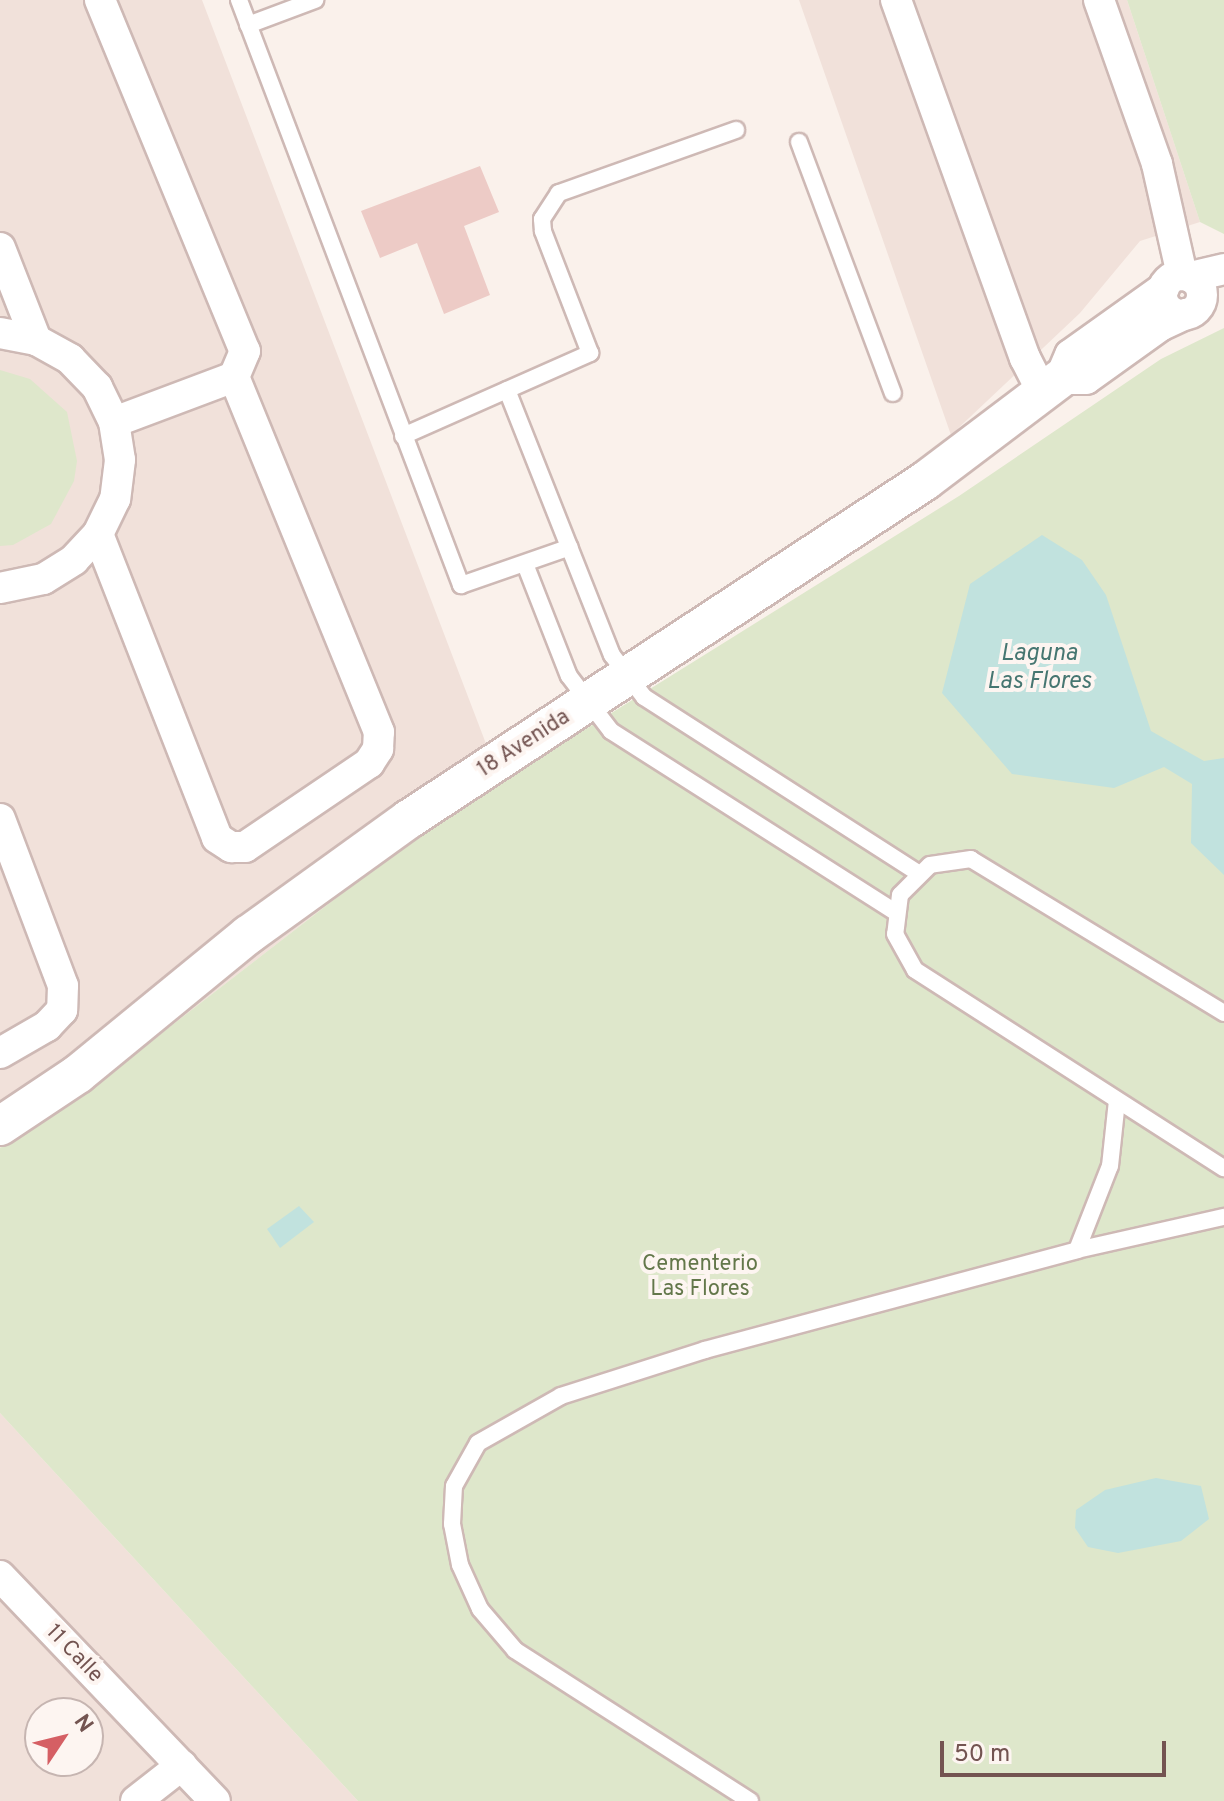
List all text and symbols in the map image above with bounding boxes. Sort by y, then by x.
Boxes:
water label: Laguna Las Flores [987,641,1091,697]
street label: 18 Avenida [472,704,576,784]
park label: Cementerio Las Flores [642,1251,758,1302]
street label: 11 Calle [40,1619,108,1689]
north arrow [24,1697,104,1777]
text: N [67,1710,98,1738]
scale bar [944,1725,1170,1775]
text: 50 m [954,1740,1010,1770]

